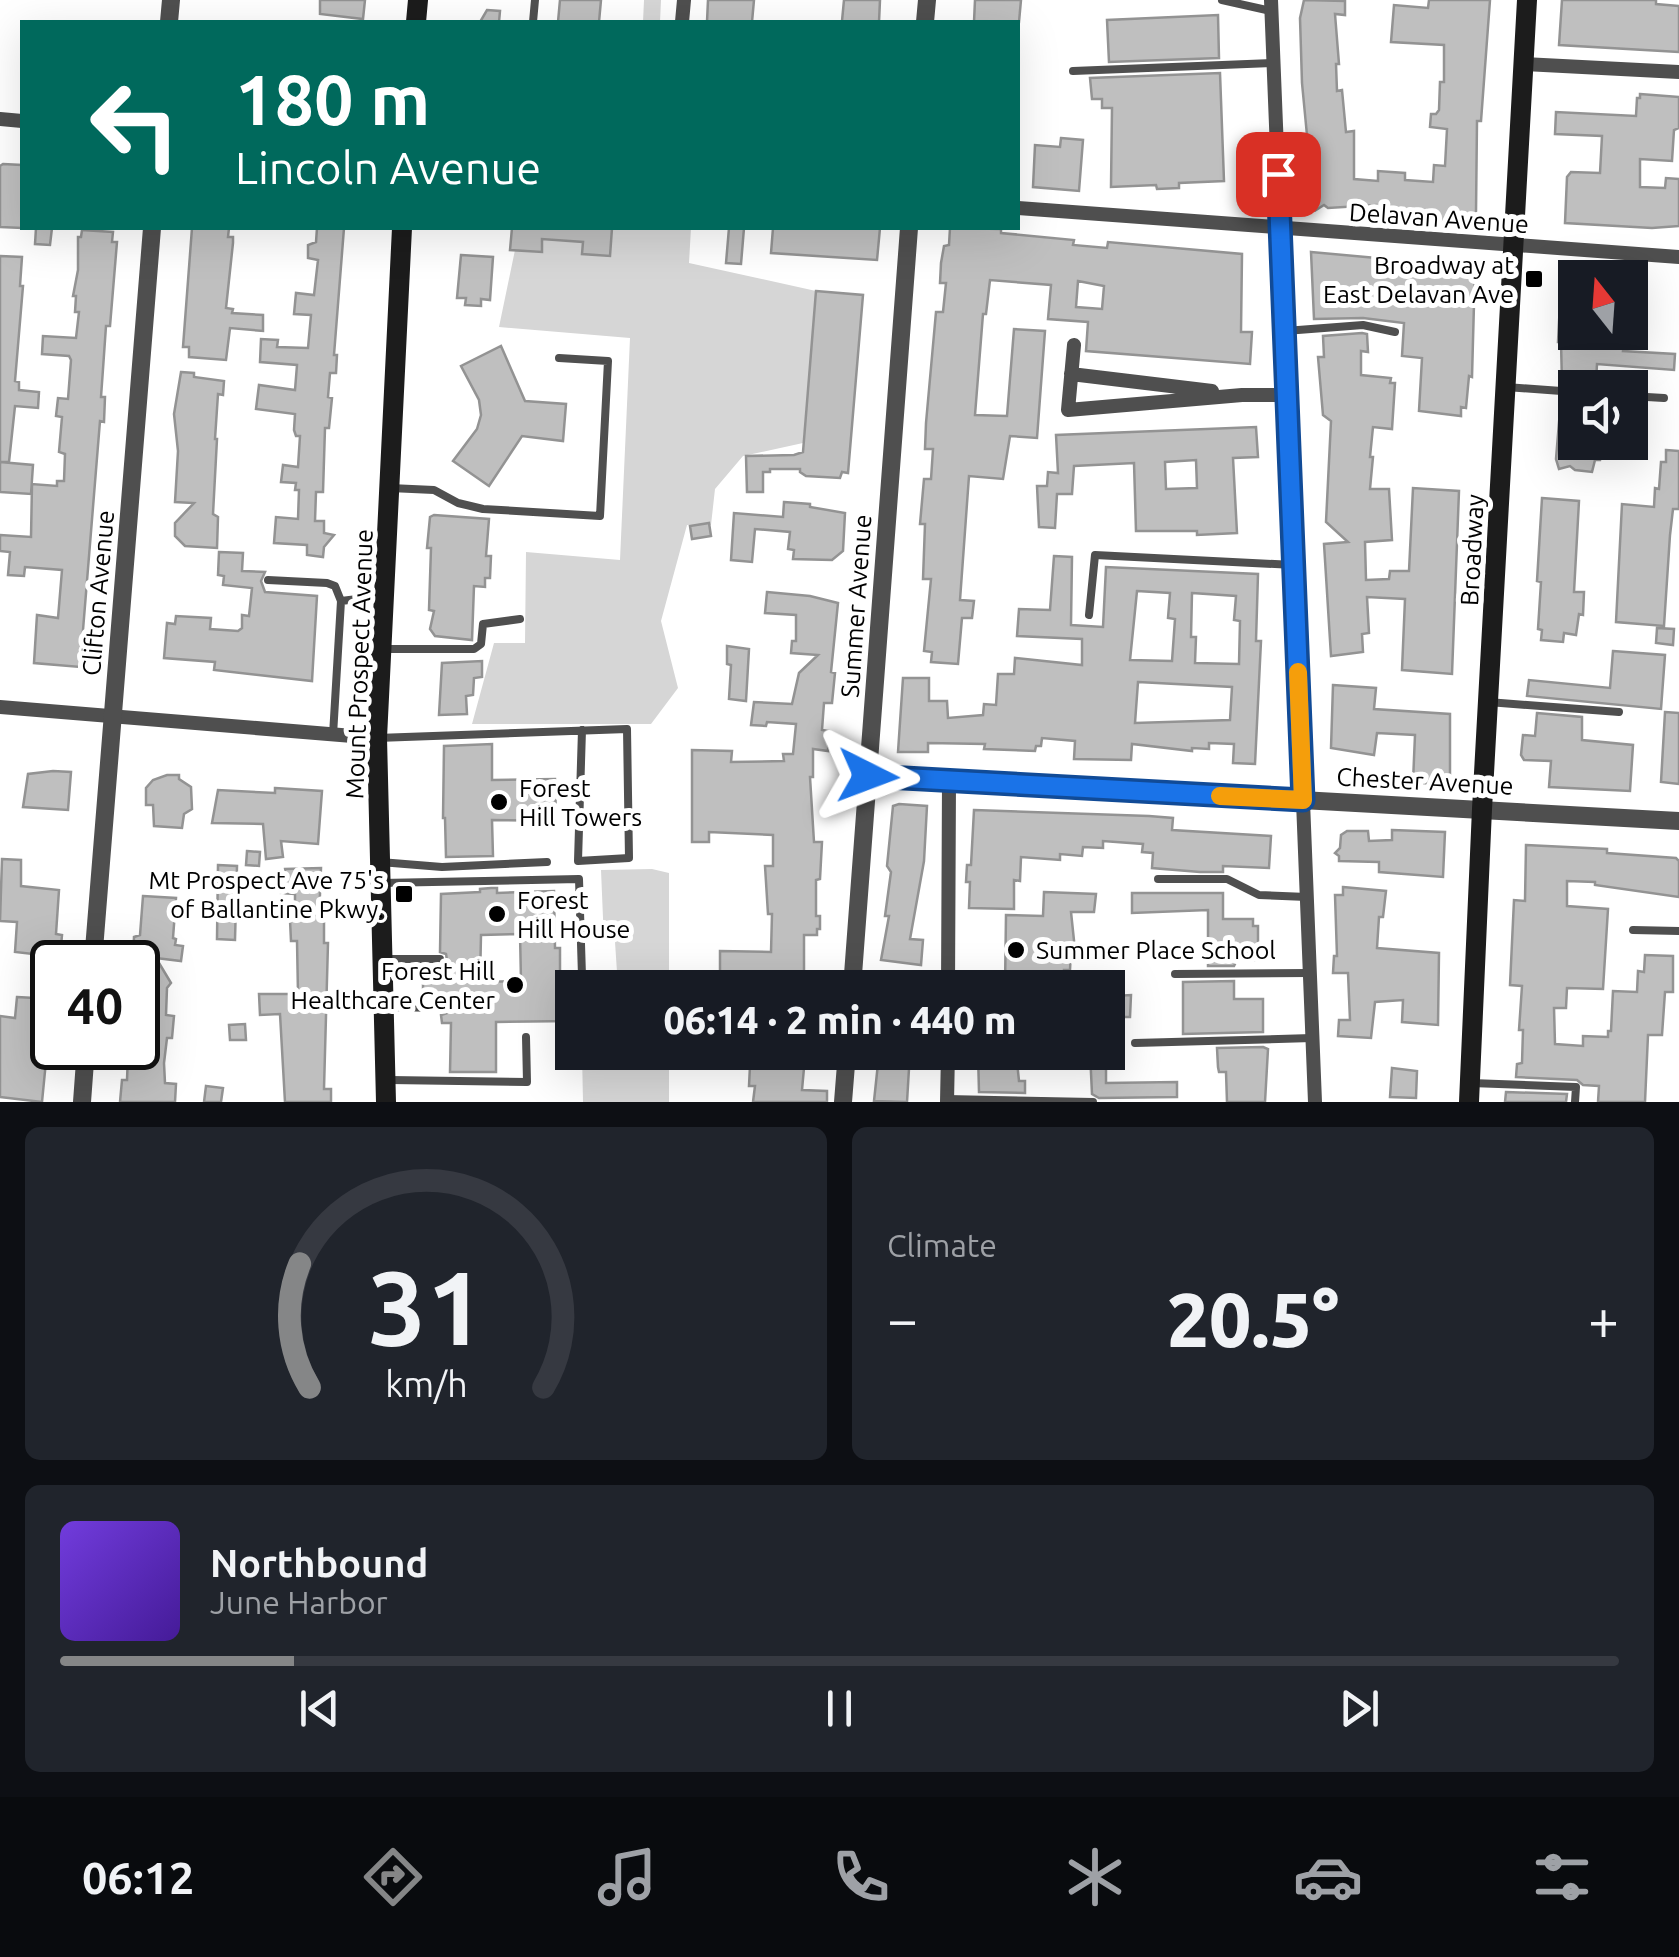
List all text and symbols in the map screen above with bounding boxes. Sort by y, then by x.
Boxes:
icon: left [70,60,200,190]
text: 180 m [235,60,430,138]
pin [1236,132,1321,217]
text: Lincoln Avenue [235,142,541,193]
icon: arrive [1251,147,1306,202]
street label: Delavan Avenue [1348,198,1530,238]
place label: Broadway at East Delavan Ave [1323,251,1514,308]
north arrow [1558,260,1648,350]
map controls [1558,260,1648,460]
marker: Broadway at East Delavan Ave [1523,268,1545,290]
button: sound [1558,370,1648,460]
street label: Broadway [1455,494,1489,606]
street label: Clifton Avenue [77,509,119,677]
street label: Summer Avenue [836,513,876,699]
street label: Mount Prospect Avenue [340,529,378,799]
position arrow [816,724,920,828]
street label: Chester Avenue [1336,762,1514,800]
place label: Forest Hill Towers [519,774,642,831]
marker: Forest Hill Towers [488,791,510,813]
place label: Mt Prospect Ave 75's of Ballantine Pkwy. [149,866,384,923]
marker: Mt Prospect Ave 75's of Ballantine Pkwy. [393,883,415,905]
place label: Forest Hill House [517,886,630,943]
marker: Forest Hill House [486,903,508,925]
place label: Summer Place School [1036,936,1276,964]
marker: Summer Place School [1005,939,1027,961]
speed limit sign: 40 [30,940,160,1070]
place label: Forest Hill Healthcare Center [290,957,496,1014]
marker: Forest Hill Healthcare Center [504,974,526,996]
text: 06:14 · 2 min · 440 m [663,999,1017,1041]
text: Climate [887,1227,997,1263]
text: 31 [367,1248,485,1365]
text: 20.5° [1167,1277,1339,1361]
text: − [887,1288,918,1349]
text: + [1588,1288,1619,1349]
text: km/h [385,1364,467,1404]
text: Northbound [210,1542,428,1584]
text: June Harbor [210,1584,388,1620]
icon: previous [292,1681,347,1736]
icon: pause [812,1681,867,1736]
icon: next [1332,1681,1387,1736]
icon: directions [358,1842,428,1912]
icon: music [592,1842,662,1912]
icon: phone [826,1842,896,1912]
icon: climate [1060,1842,1130,1912]
icon: car [1293,1842,1363,1912]
icon: filters [1527,1842,1597,1912]
text: 06:12 [82,1852,194,1903]

